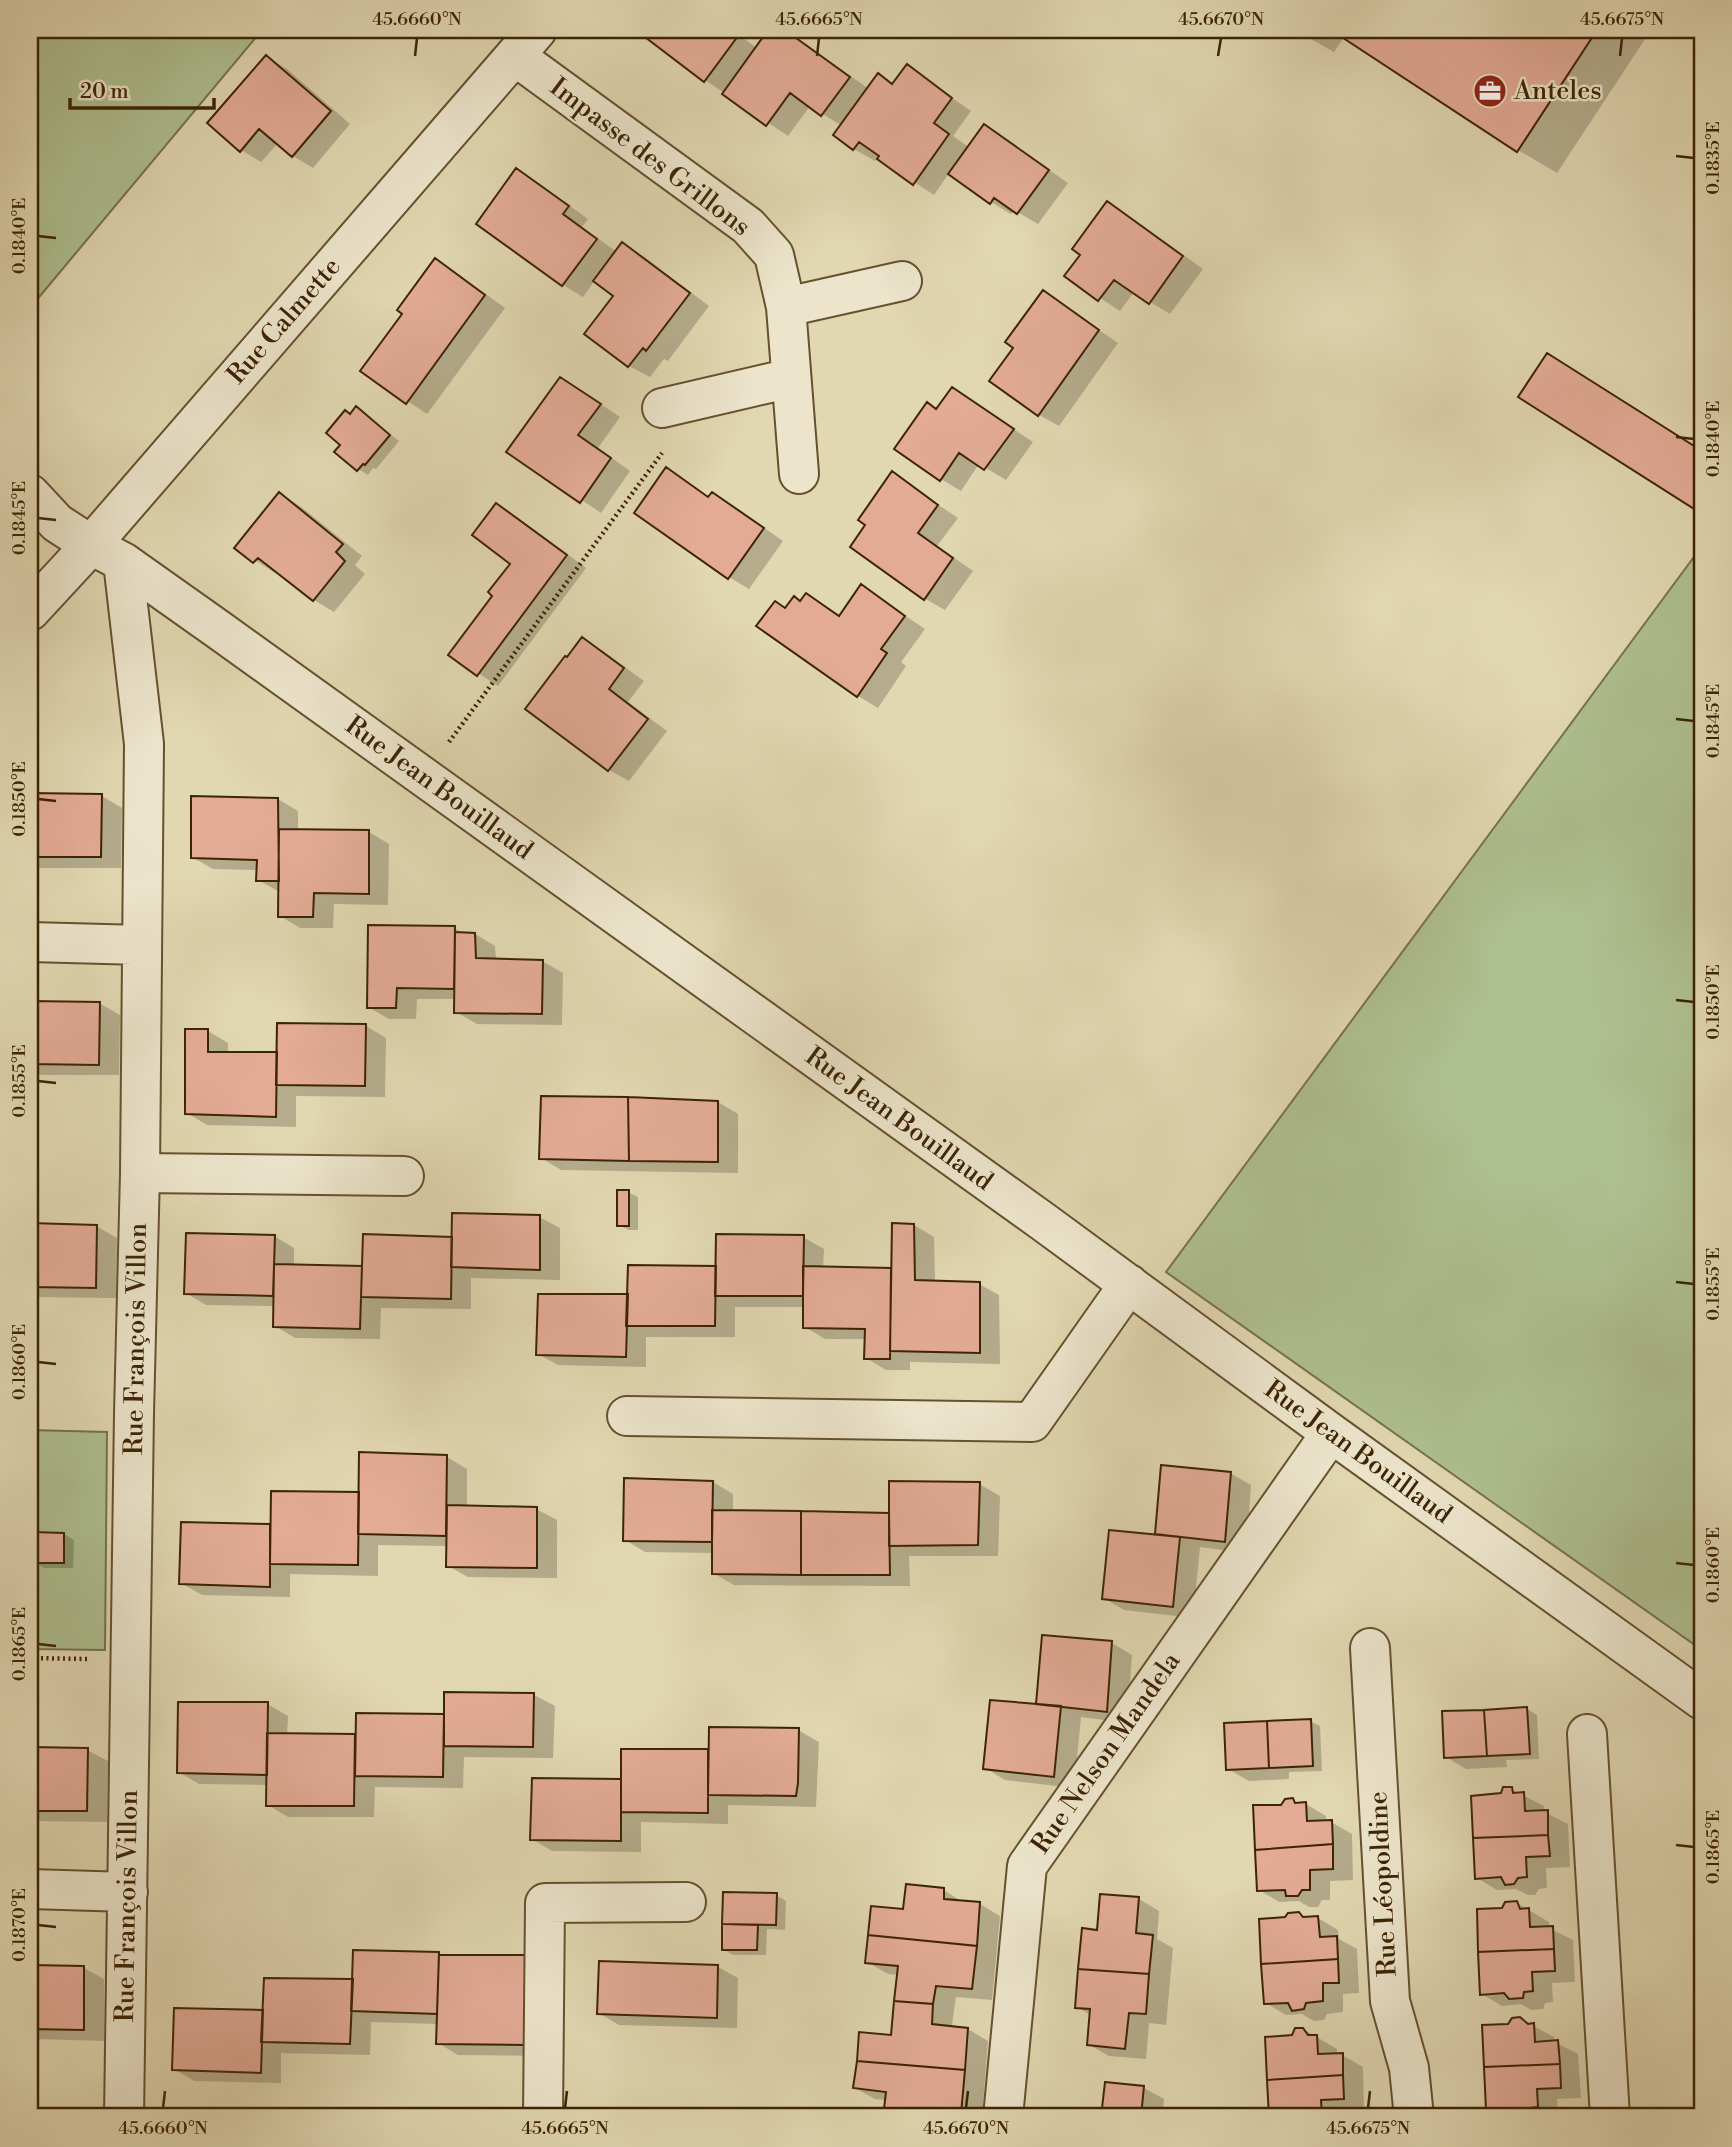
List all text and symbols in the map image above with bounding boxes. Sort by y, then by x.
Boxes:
text: 45.6660°N [372,8,462,31]
text: 45.6665°N [775,8,863,31]
text: 45.6670°N [1178,8,1265,31]
text: 45.6675°N [1580,8,1665,31]
scale bar [70,66,214,110]
street label: Impasse des Grillons [543,71,757,243]
office icon: Anteles [1471,72,1509,110]
place label: Anteles [1513,75,1602,107]
text: 20 m [80,79,129,105]
text: 0.1835°E [1702,121,1725,195]
text: 0.1840°E [8,198,31,274]
street label: Rue Calmette [220,251,348,391]
text: 0.1840°E [1702,401,1725,477]
text: 0.1845°E [8,481,31,555]
text: 0.1845°E [1702,684,1725,758]
street label: Rue Jean Bouillaud [339,709,539,867]
text: 0.1850°E [8,761,31,837]
text: 0.1850°E [1702,964,1725,1040]
street label: Rue Jean Bouillaud [799,1040,999,1198]
text: 0.1855°E [8,1044,31,1118]
street label: Rue François Villon [118,1223,154,1455]
text: 0.1855°E [1702,1247,1725,1321]
text: 0.1860°E [8,1324,31,1400]
street label: Rue Jean Bouillaud [1258,1373,1458,1531]
text: 0.1860°E [1702,1527,1725,1603]
text: 0.1865°E [8,1607,31,1681]
street label: Rue Nelson Mandela [1025,1646,1188,1860]
street label: Rue François Villon [109,1790,145,2022]
street label: Rue Léopoldine [1362,1791,1404,1977]
text: 0.1865°E [1702,1810,1725,1884]
text: 0.1870°E [8,1888,31,1962]
text: 45.6660°N [118,2117,208,2140]
text: 45.6665°N [521,2117,609,2140]
text: 45.6670°N [923,2117,1010,2140]
text: 45.6675°N [1326,2117,1411,2140]

